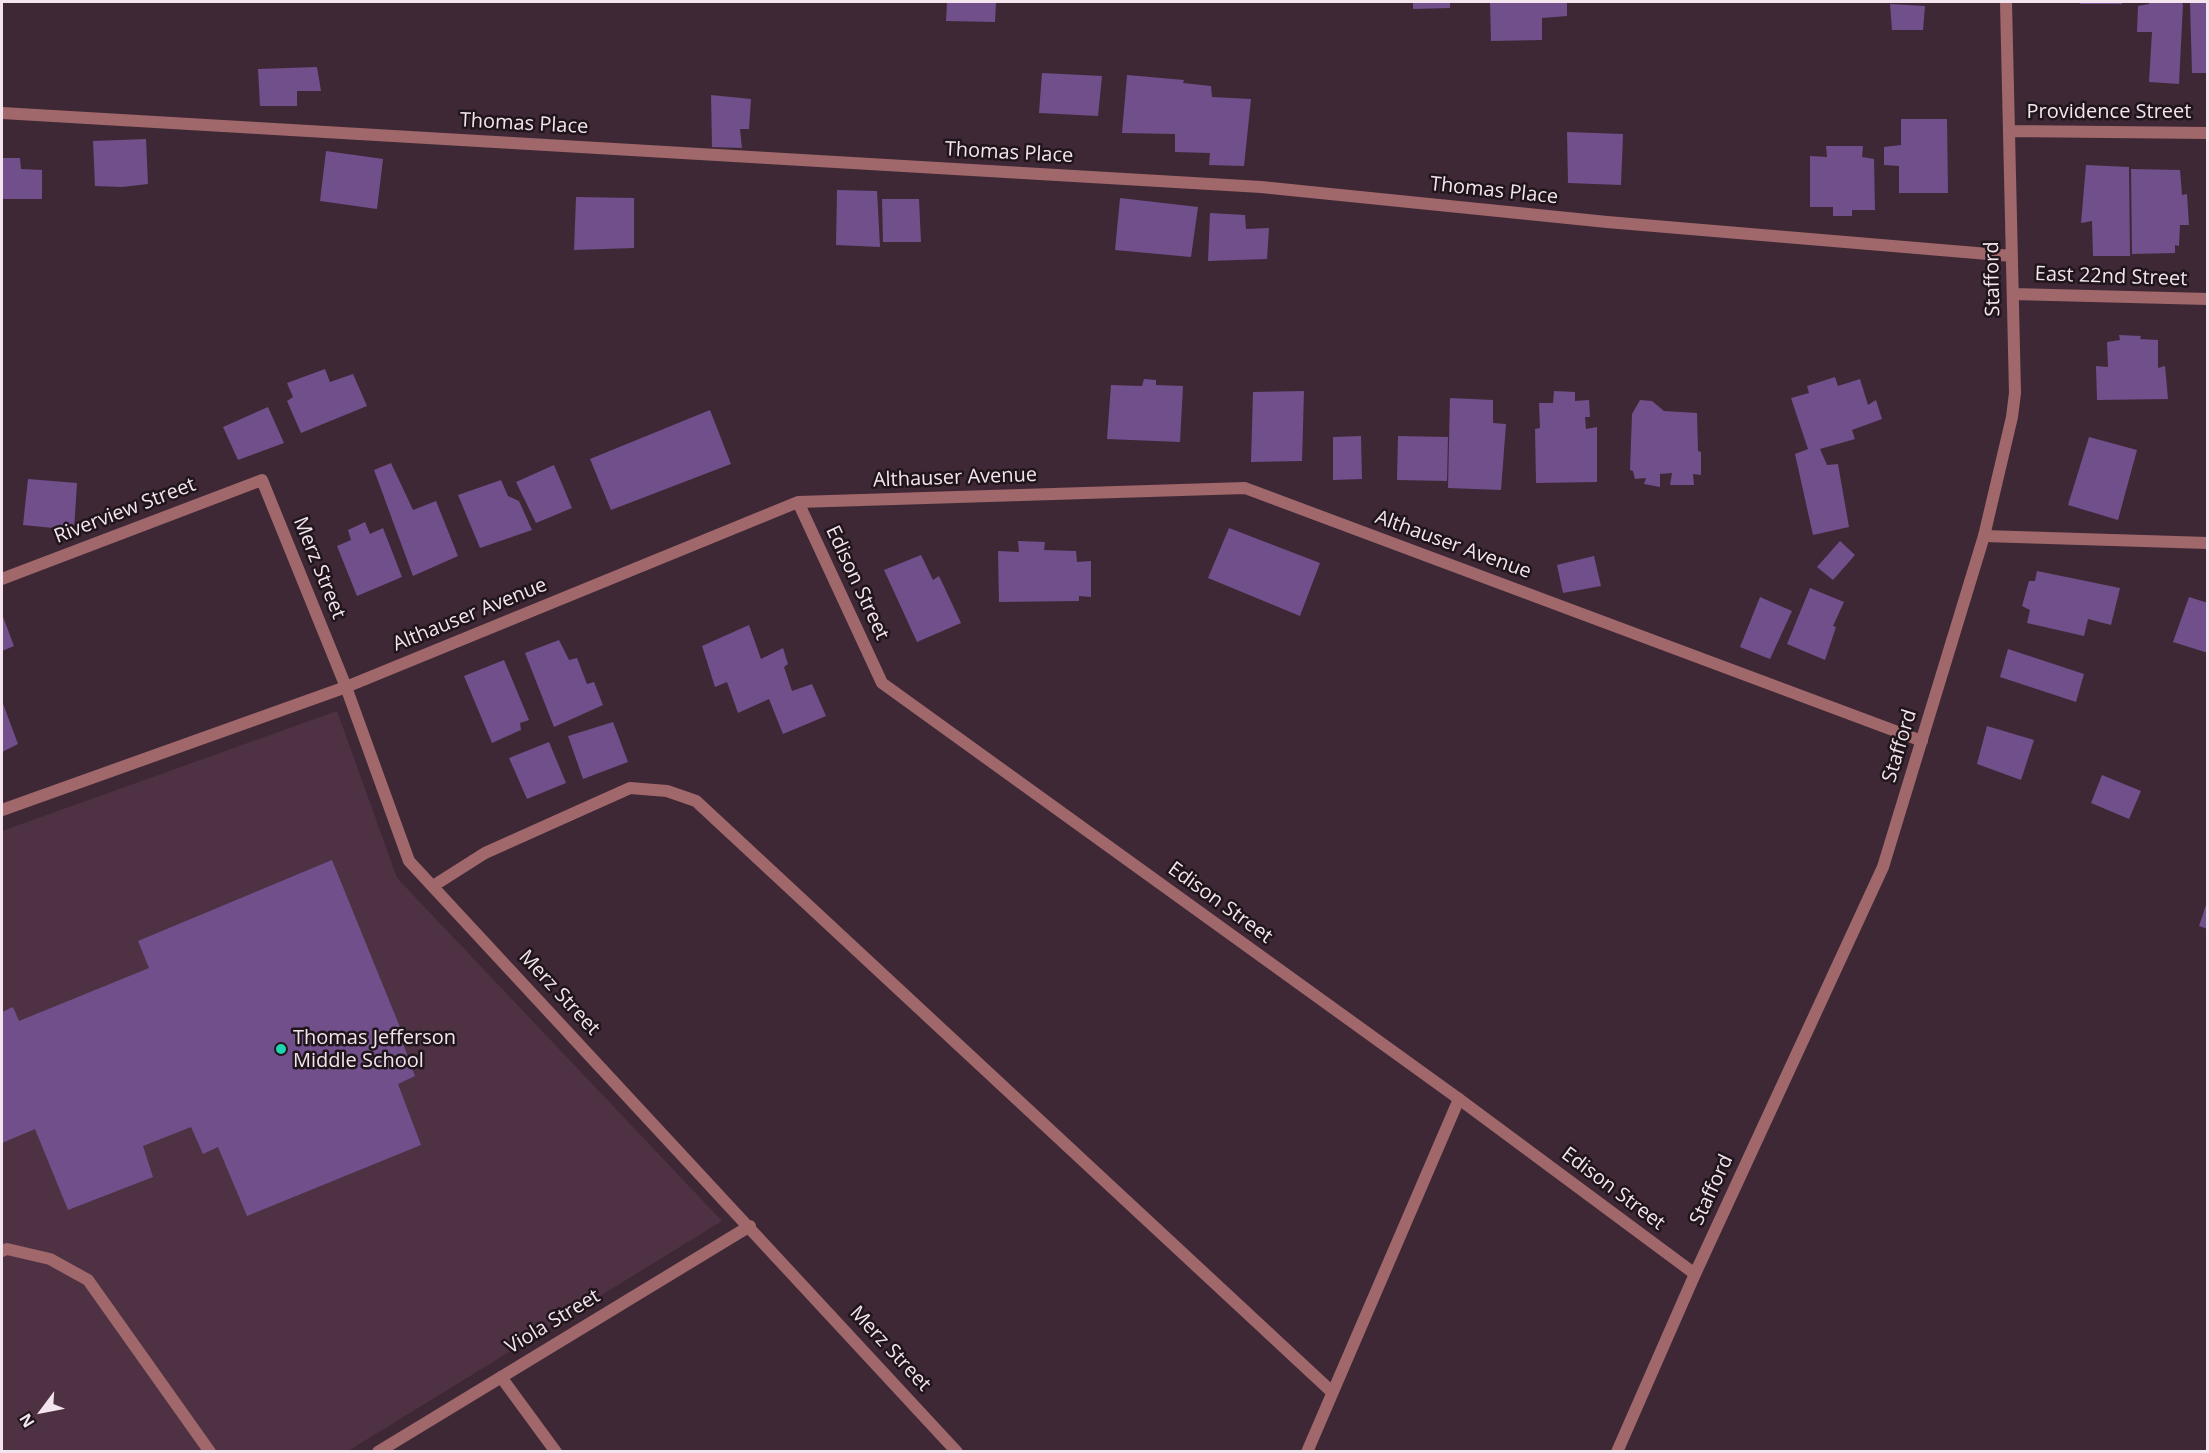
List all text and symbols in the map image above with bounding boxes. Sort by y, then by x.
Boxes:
street label: Providence Street [2027,100,2191,124]
street label: Thomas Place [459,109,589,139]
street label: Thomas Place [944,138,1074,168]
street label: Thomas Place [1429,172,1559,210]
street label: Stafford [1980,241,2006,317]
street label: East 22nd Street [2034,262,2188,292]
street label: Althauser Avenue [873,463,1037,493]
street label: Riverview Street [51,473,199,549]
street label: Althauser Avenue [1372,506,1534,584]
street label: Merz Street [288,514,350,622]
street label: Edison Street [820,522,894,644]
street label: Althauser Avenue [389,573,551,657]
street label: Stafford [1878,707,1922,785]
street label: Edison Street [1163,857,1277,949]
street label: Merz Street [513,945,605,1041]
place label: Thomas Jefferson Middle School [293,1026,456,1073]
marker: Thomas Jefferson Middle School [274,1042,288,1056]
street label: Edison Street [1557,1142,1669,1236]
street label: Stafford [1685,1151,1739,1229]
street label: Viola Street [501,1284,605,1360]
street label: Merz Street [844,1301,936,1397]
north arrow [12,1381,72,1441]
text: N [14,1409,40,1432]

